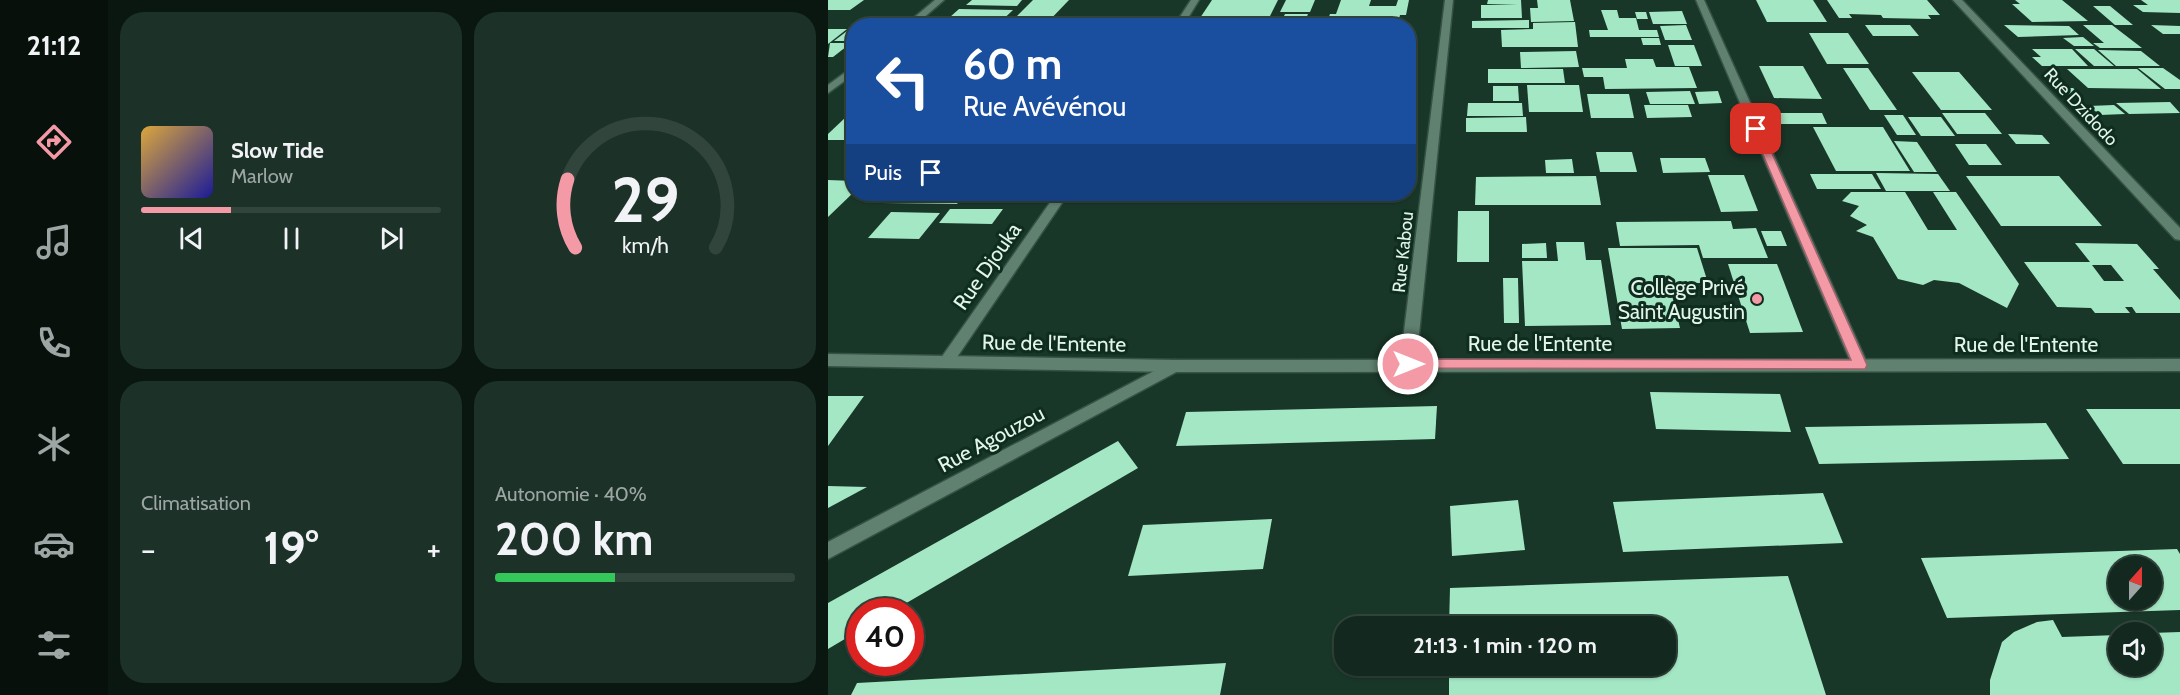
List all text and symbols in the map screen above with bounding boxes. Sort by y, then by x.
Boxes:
text: 21:12 [27,29,81,62]
text: 60 m [963,38,1062,90]
icon: left [864,42,942,120]
street label: Rue Dzidodo [2039,64,2123,151]
text: Rue Avévénou [963,90,1126,123]
pin [1730,103,1781,154]
icon: arrive [1739,112,1772,145]
icon: directions [33,121,75,163]
text: Slow Tide [231,137,324,164]
icon: arrive [914,156,947,189]
text: Puis [864,159,902,186]
text: 29 [611,162,679,238]
text: Marlow [231,164,293,188]
street label: Rue Kabou [1388,210,1418,294]
street label: Rue Djouka [948,218,1027,315]
icon: music [33,221,75,263]
icon: previous [175,222,208,255]
icon: pause [275,222,308,255]
icon: next [375,222,408,255]
text: km/h [622,232,668,258]
place label: Collège Privé Saint Augustin [1618,275,1745,324]
marker: Collège Privé Saint Augustin [1750,292,1764,306]
icon: phone [33,322,75,364]
street label: Rue de l'Entente [982,329,1127,357]
street label: Rue de l'Entente [1468,331,1612,356]
position arrow [1376,332,1440,396]
street label: Rue de l'Entente [1954,332,2098,357]
street label: Rue Agouzou [934,401,1048,477]
icon: climate [33,423,75,465]
text: Autonomie · 40% [495,482,647,506]
text: Climatisation [141,491,251,515]
text: 200 km [495,512,653,566]
text: 19° [264,521,318,575]
icon: car [33,523,75,565]
text: − [141,529,156,569]
text: + [426,529,441,569]
north arrow [2108,556,2162,610]
map controls [2108,556,2162,676]
speed limit sign: 40 [846,598,924,676]
button: sound [2108,622,2162,676]
icon: filters [33,624,75,666]
text: 21:13 · 1 min · 120 m [1413,632,1597,659]

